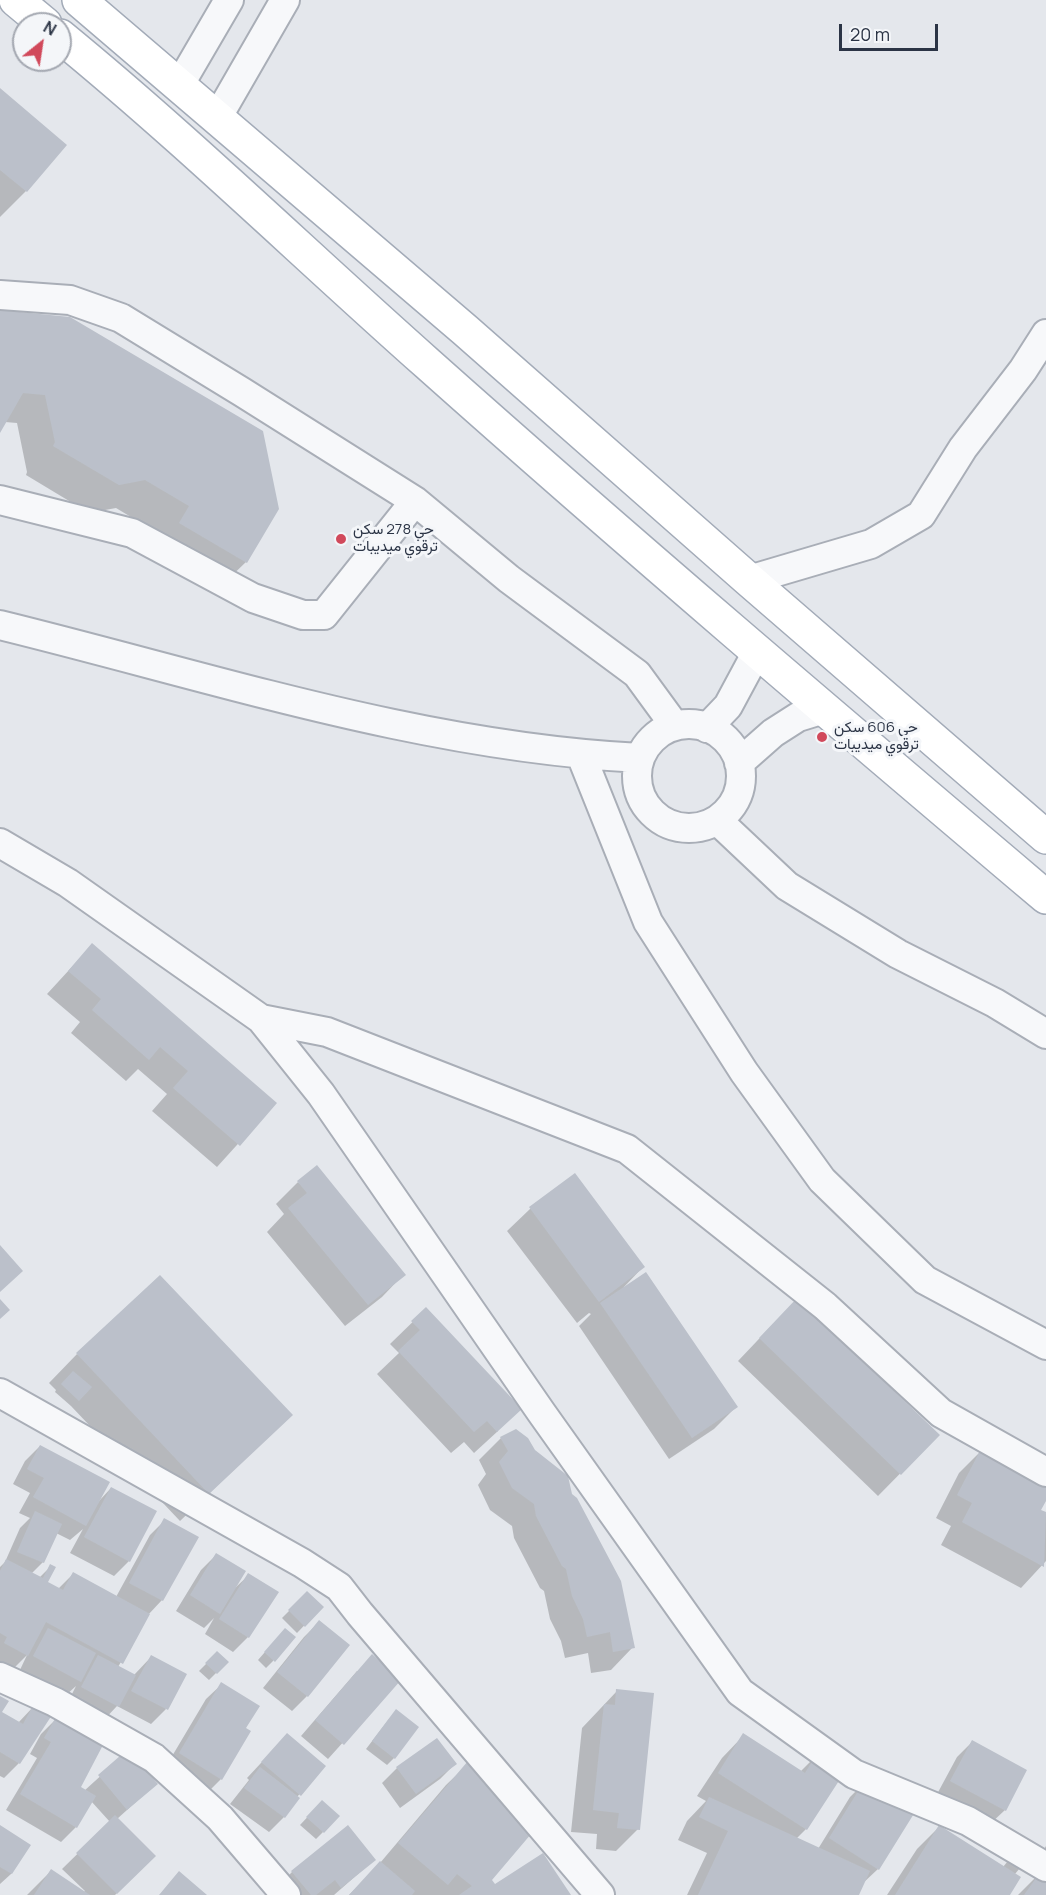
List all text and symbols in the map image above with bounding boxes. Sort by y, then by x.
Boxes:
north arrow [12,12,72,72]
scale bar [842,12,941,50]
text: N [40,16,60,41]
text: 20 m [850,22,890,46]
place label: حي 278 سكن ترقوي ميديبات [353,521,438,556]
marker: حي 278 سكن ترقوي ميديبات [334,532,348,546]
place label: حي 606 سكن ترقوي ميديبات [834,719,919,754]
marker: حي 606 سكن ترقوي ميديبات [815,730,829,744]

